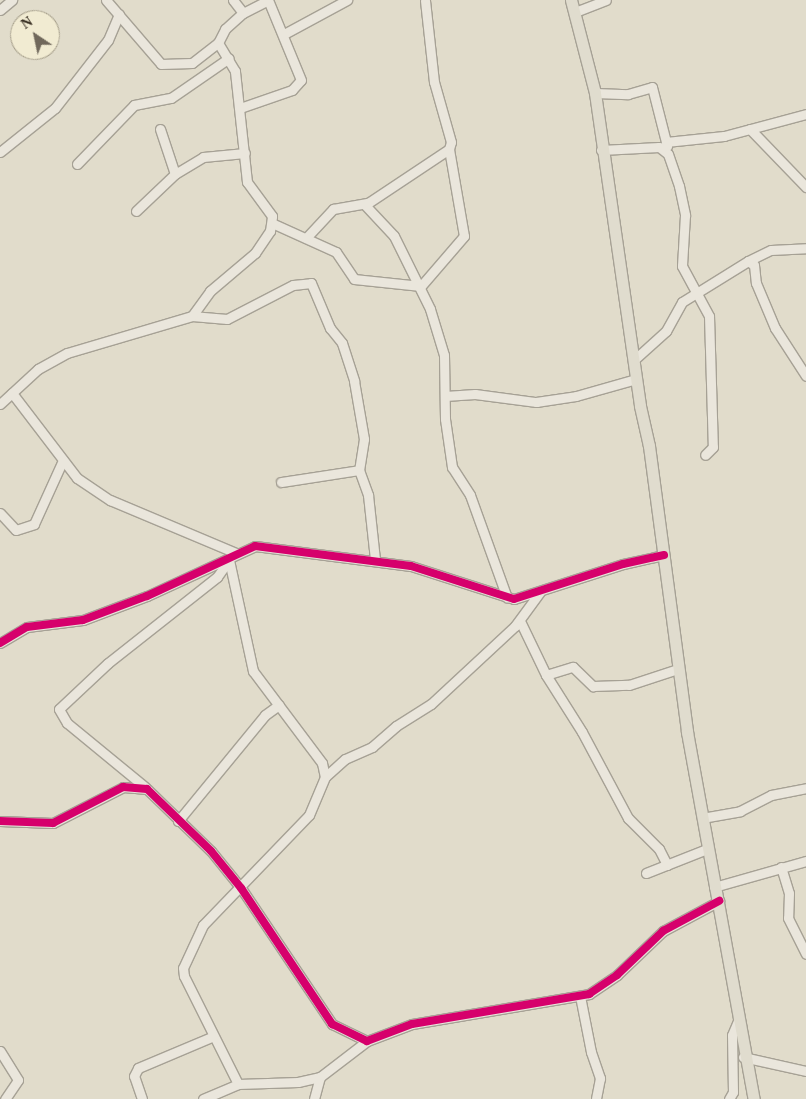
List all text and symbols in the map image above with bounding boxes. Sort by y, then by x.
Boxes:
north arrow [10,10,60,60]
text: N [19,14,35,32]

